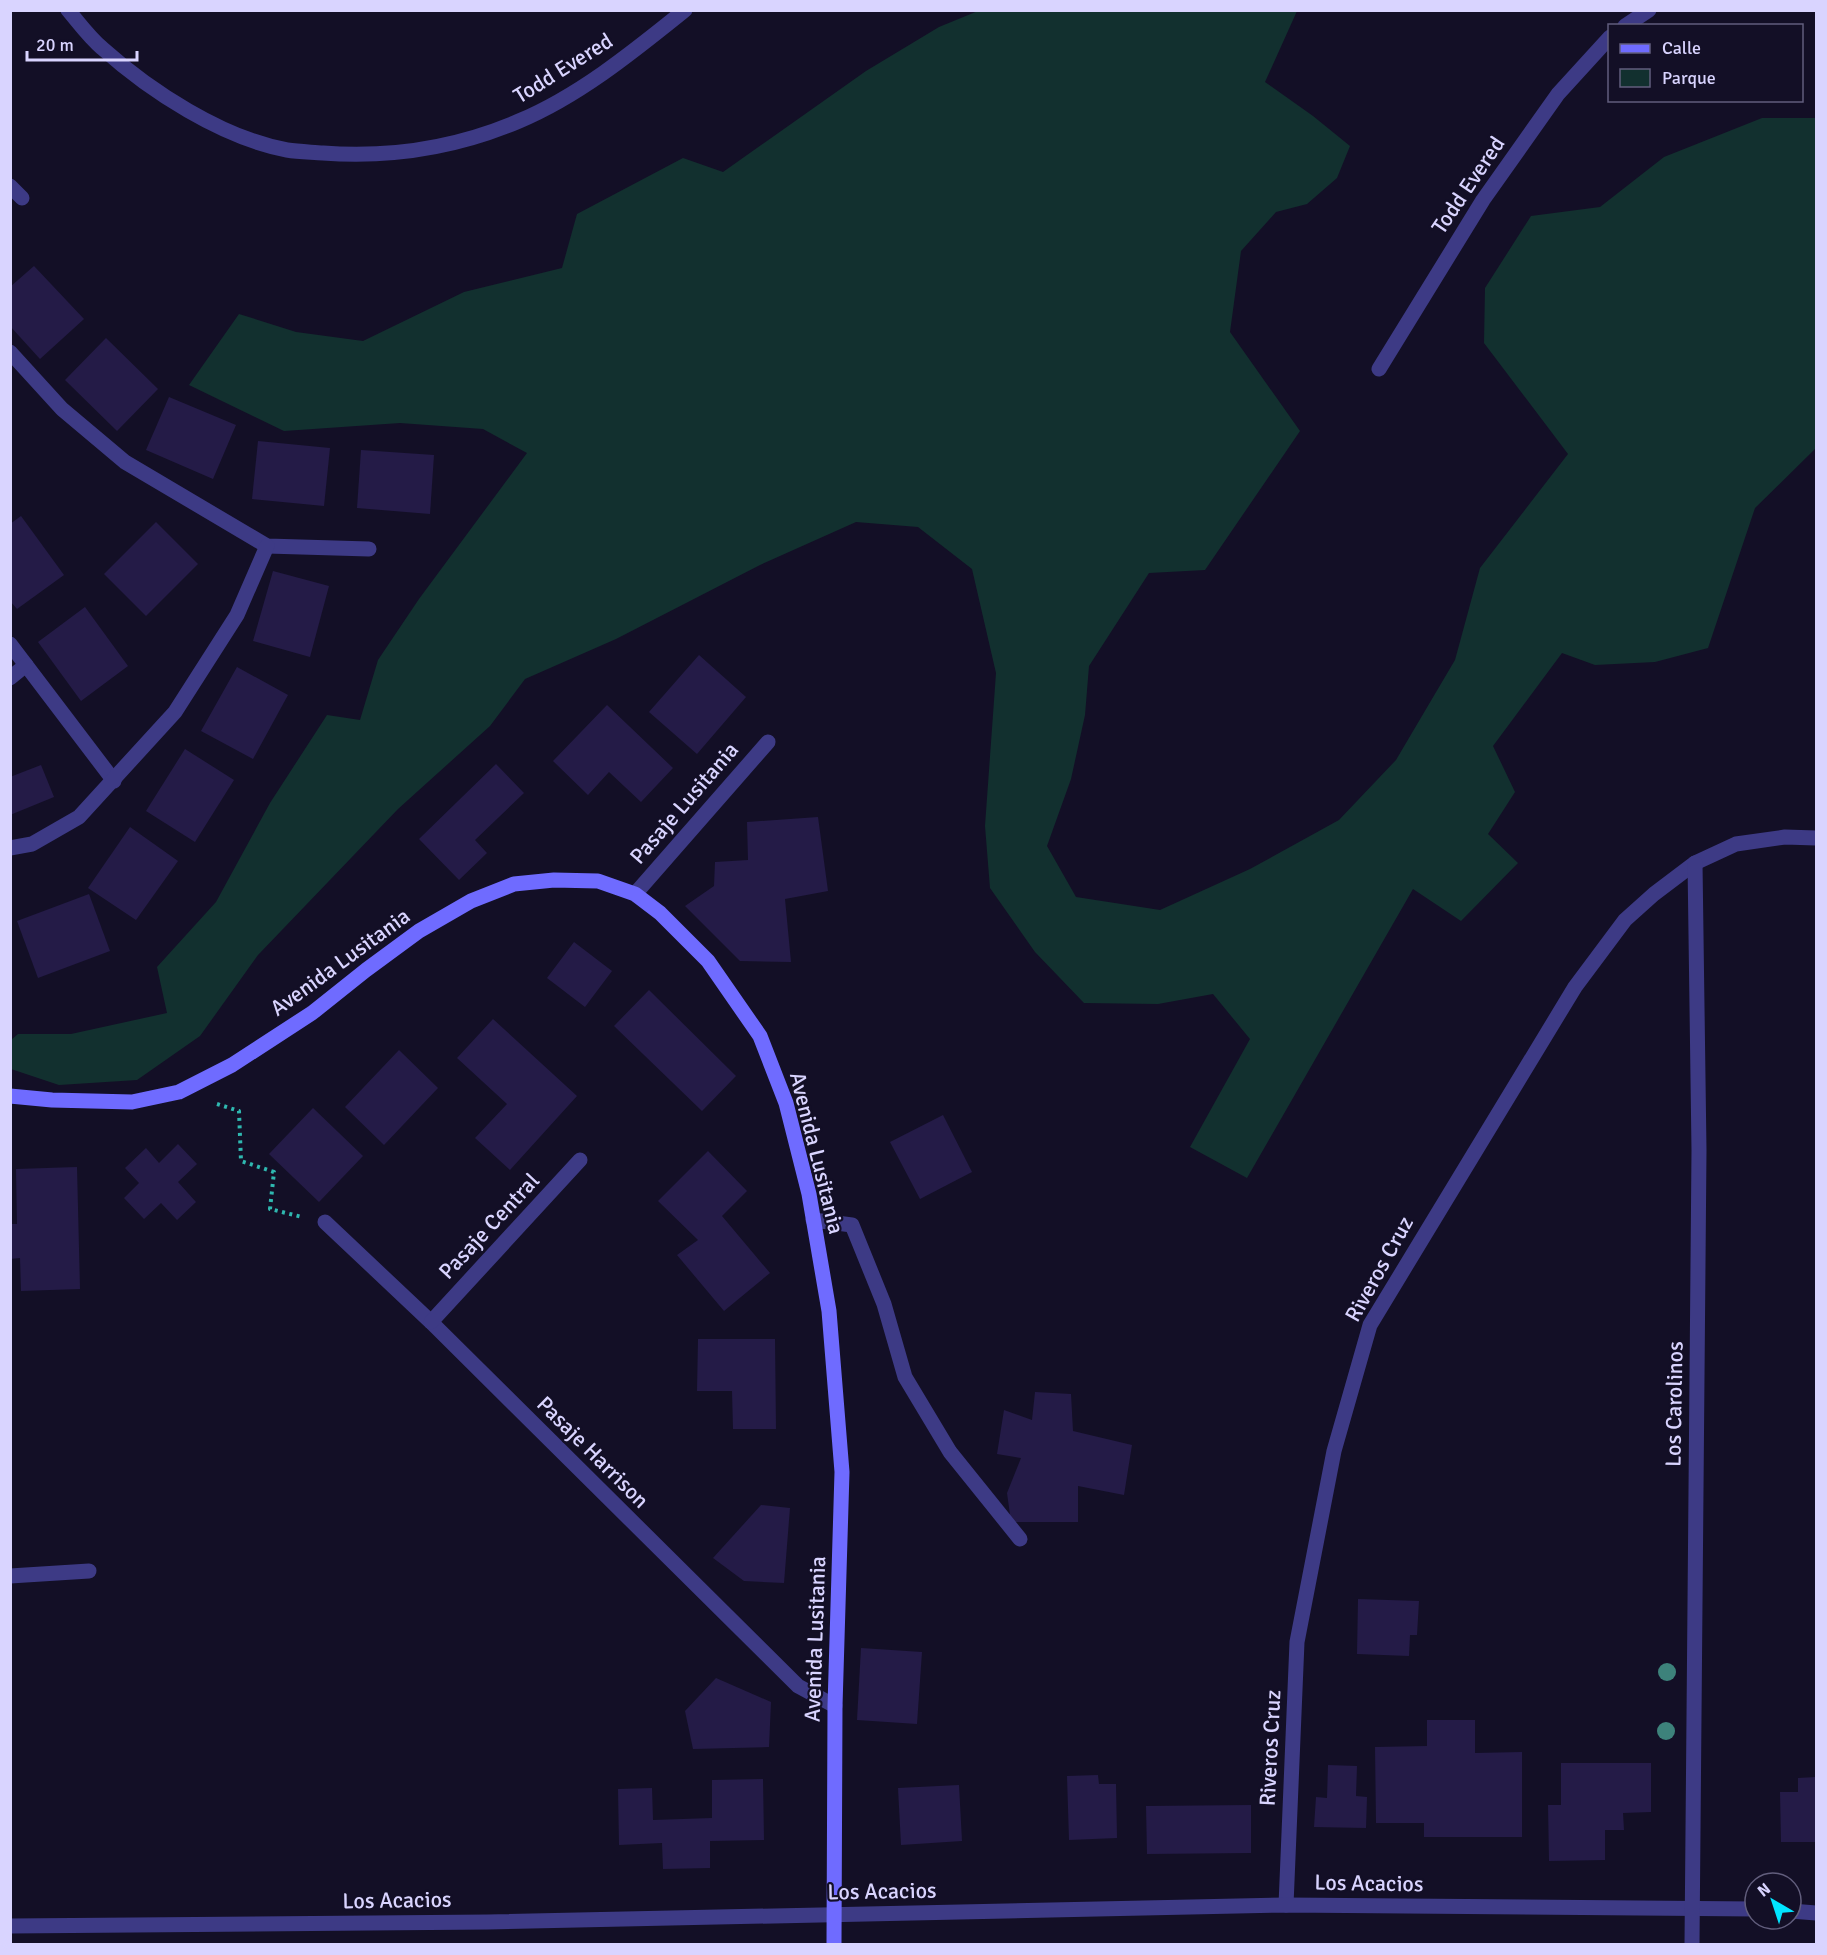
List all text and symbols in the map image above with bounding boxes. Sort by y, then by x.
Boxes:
scale bar [27,24,136,62]
legend [1608,24,1803,102]
street label: Todd Evered [508,27,618,109]
text: 20 m [36,34,74,56]
text: Calle [1662,37,1701,59]
text: Parque [1662,67,1716,89]
street label: Todd Evered [1426,131,1510,239]
street label: Pasaje Lusitania [624,737,744,869]
street label: Avenida Lusitania [265,902,415,1022]
street label: Avenida Lusitania [784,1069,850,1237]
street label: Pasaje Central [433,1167,545,1285]
street label: Riveros Cruz [1339,1211,1419,1327]
street label: Los Carolinos [1659,1341,1689,1467]
street label: Pasaje Harrison [531,1390,655,1514]
street label: Avenida Lusitania [799,1556,831,1722]
street label: Riveros Cruz [1253,1689,1287,1807]
street label: Los Acacios [1314,1869,1424,1897]
north arrow [1743,1871,1803,1931]
street label: Los Acacios [827,1877,937,1905]
text: N [1754,1879,1775,1901]
street label: Los Acacios [342,1886,452,1914]

